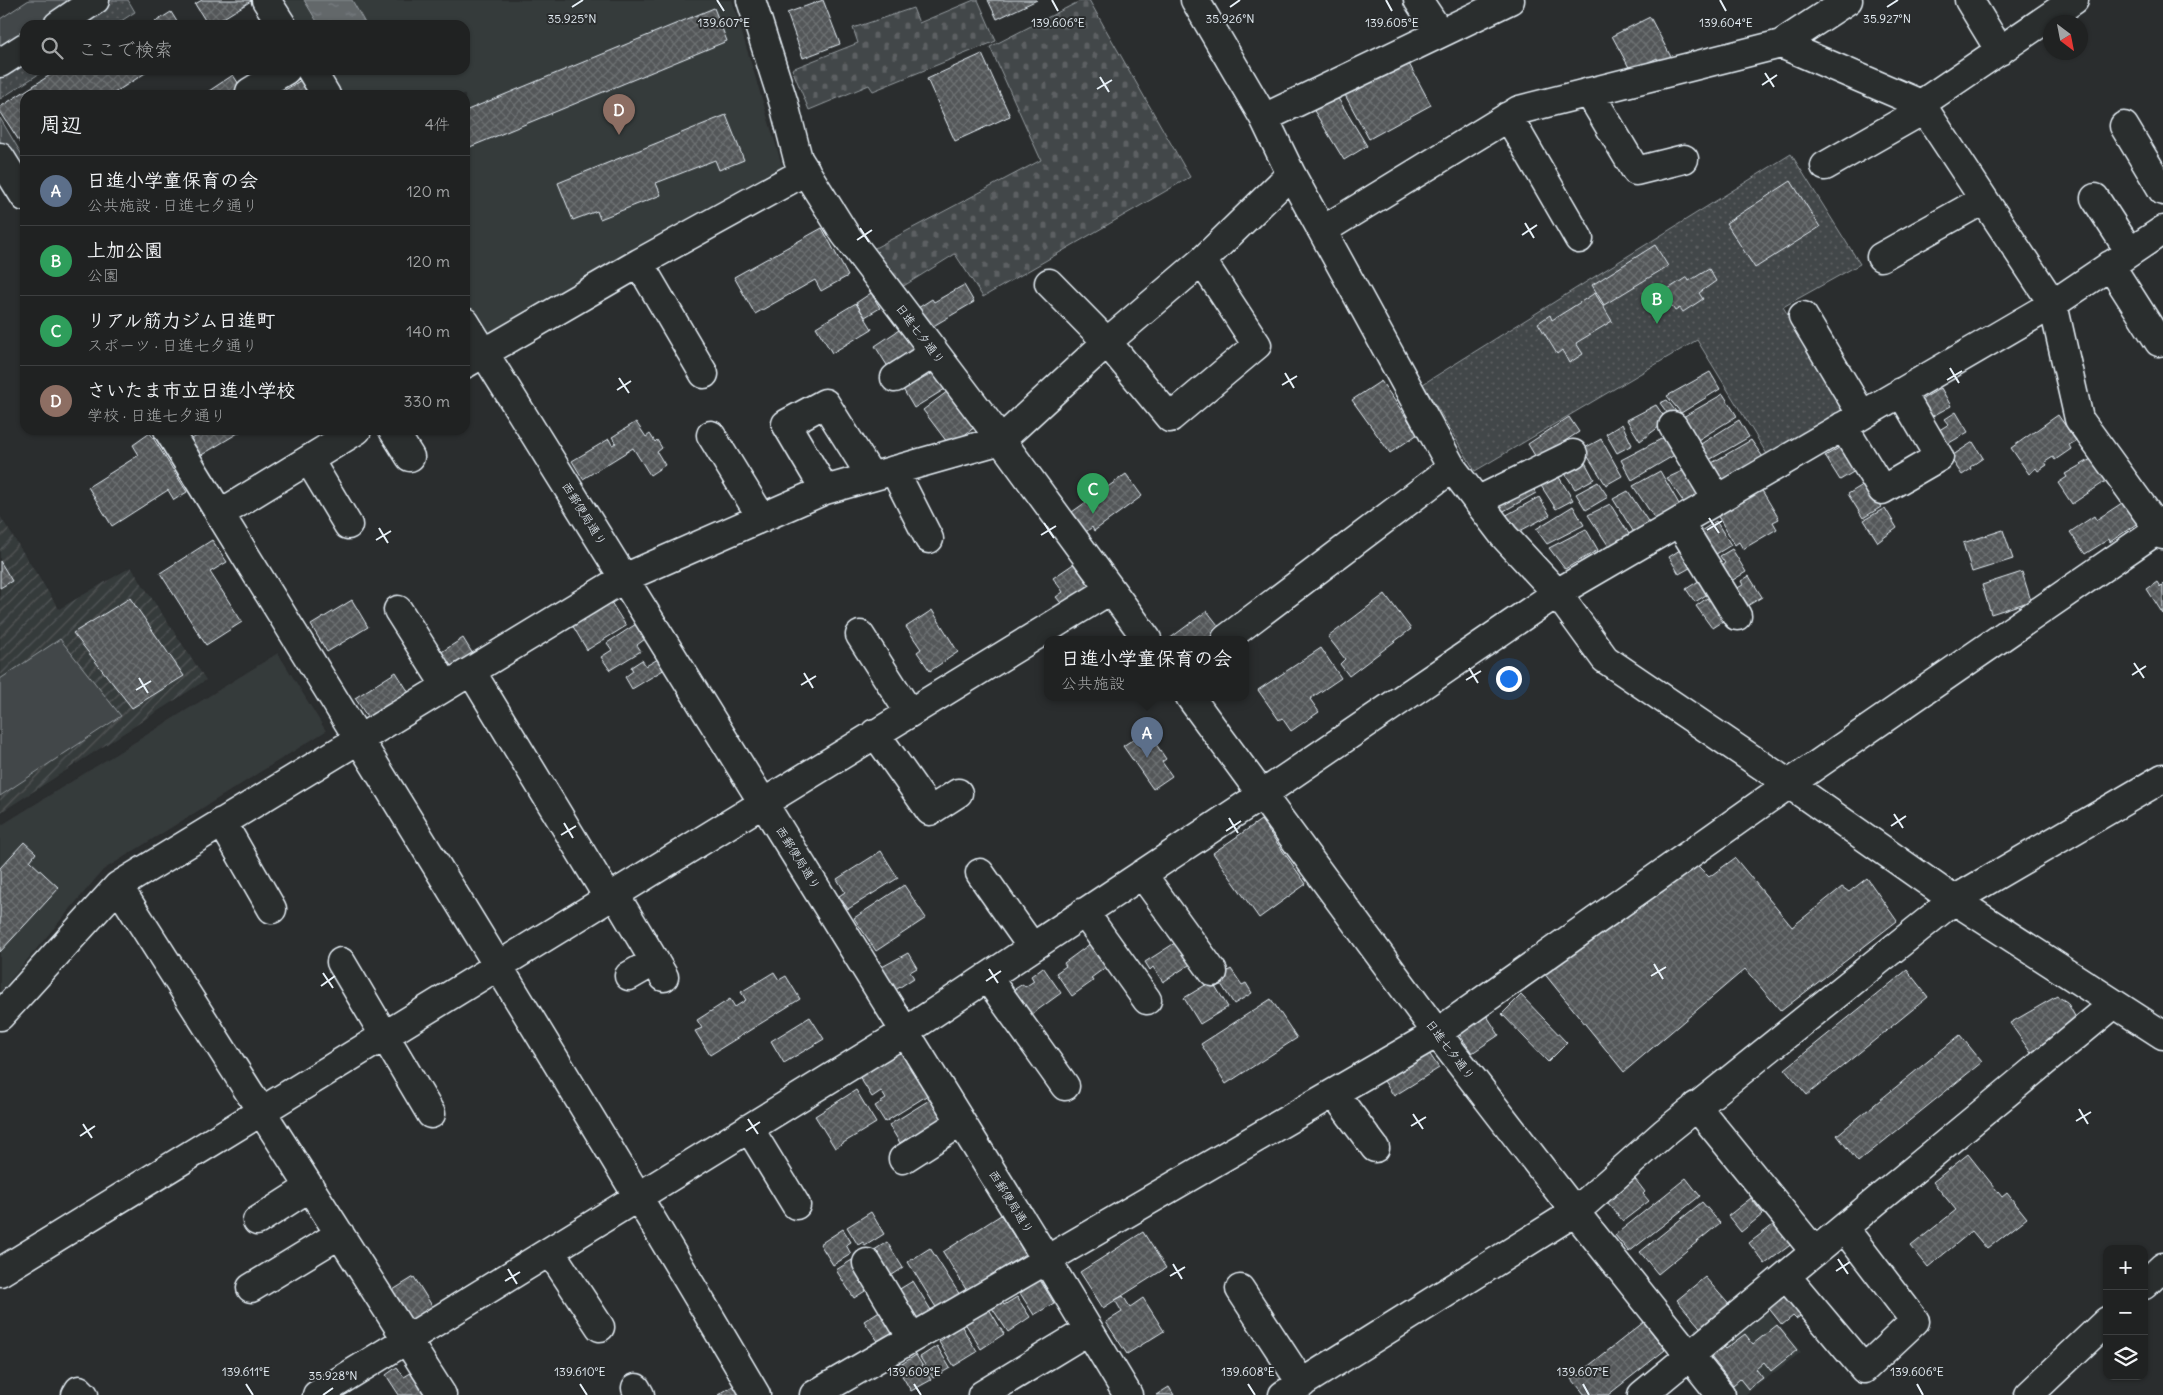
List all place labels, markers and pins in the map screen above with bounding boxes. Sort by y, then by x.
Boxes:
pin: D [603,94,635,135]
pin: B [1641,283,1673,324]
pin: C [1077,473,1109,514]
pin: A [1131,717,1163,758]

